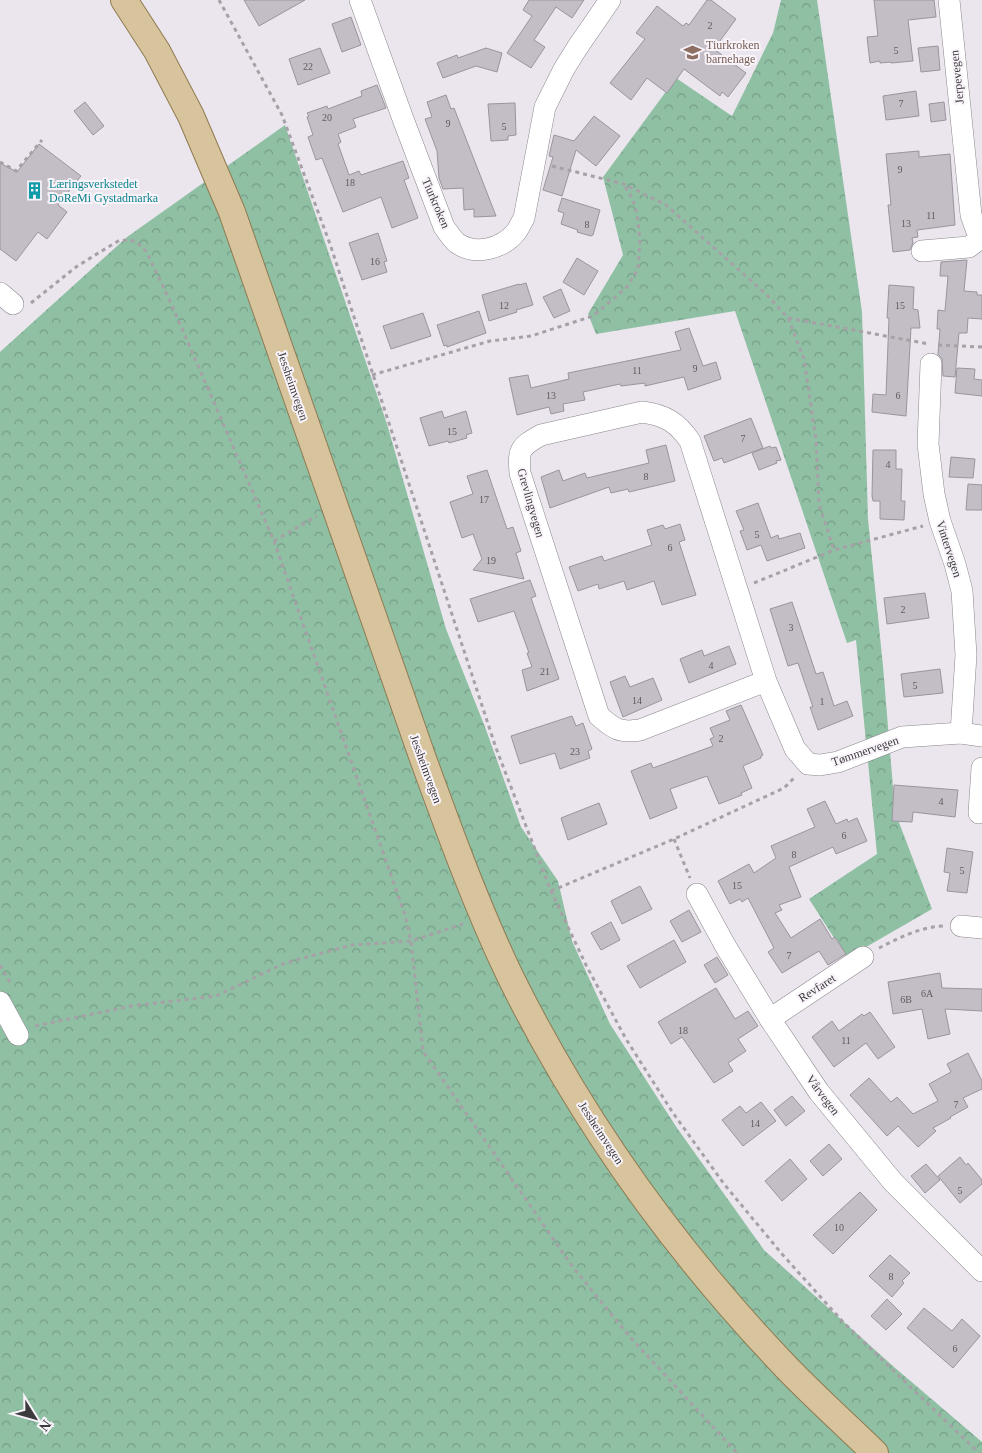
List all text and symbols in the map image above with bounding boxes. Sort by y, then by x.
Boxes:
house number: 2 [708,20,713,31]
place label: Tiurkroken barnehage [706,38,760,66]
school or university icon: Tiurkroken barnehage [682,42,702,62]
house number: 5 [894,45,899,56]
street label: Jerpevegen [947,49,967,105]
house number: 22 [303,61,313,72]
house number: 7 [899,98,904,109]
house number: 20 [322,112,332,123]
house number: 9 [446,118,451,129]
house number: 5 [502,121,507,132]
house number: 9 [898,164,903,175]
street label: Tiurkroken [419,176,453,230]
place label: Læringsverkstedet DoReMi Gystadmarka [49,177,159,205]
house number: 18 [345,177,355,188]
building icon: Læringsverkstedet DoReMi Gystadmarka [25,181,45,201]
house number: 11 [926,210,936,221]
house number: 13 [901,218,911,229]
house number: 8 [585,219,590,230]
house number: 16 [370,256,380,267]
house number: 12 [499,300,509,311]
house number: 15 [895,300,905,311]
street label: Jessheimvegen [275,350,311,422]
house number: 9 [693,363,698,374]
house number: 11 [632,365,642,376]
house number: 13 [546,390,556,401]
house number: 6 [896,390,901,401]
house number: 15 [447,426,457,437]
house number: 7 [741,433,746,444]
house number: 4 [886,459,891,470]
street label: Grevlingvegen [514,467,548,539]
house number: 8 [644,471,649,482]
house number: 17 [479,494,489,505]
street label: Vintervegen [933,519,965,579]
house number: 5 [755,529,760,540]
house number: 6 [668,542,673,553]
house number: 19 [486,555,496,566]
house number: 2 [901,604,906,615]
house number: 3 [789,622,794,633]
house number: 4 [709,660,714,671]
house number: 21 [540,666,550,677]
house number: 5 [913,680,918,691]
house number: 14 [632,695,642,706]
house number: 1 [820,696,825,707]
street label: Jessheimvegen [407,733,445,805]
house number: 2 [719,733,724,744]
street label: Tømmervegen [830,733,900,769]
house number: 23 [570,746,580,757]
house number: 4 [939,796,944,807]
house number: 6 [842,830,847,841]
house number: 8 [792,849,797,860]
house number: 5 [960,865,965,876]
house number: 15 [732,880,742,891]
house number: 7 [787,950,792,961]
street label: Revfaret [796,971,839,1005]
house number: 6A [921,988,934,999]
house number: 6B [900,994,912,1005]
house number: 18 [678,1025,688,1036]
house number: 11 [841,1035,851,1046]
street label: Vårvegen [803,1072,843,1118]
street label: Jessheimvegen [576,1099,626,1167]
house number: 7 [954,1099,959,1110]
house number: 14 [750,1118,760,1129]
house number: 5 [958,1185,963,1196]
house number: 10 [834,1222,844,1233]
house number: 8 [889,1271,894,1282]
house number: 6 [953,1343,958,1354]
north arrow [10,1393,60,1443]
text: N [36,1417,54,1434]

